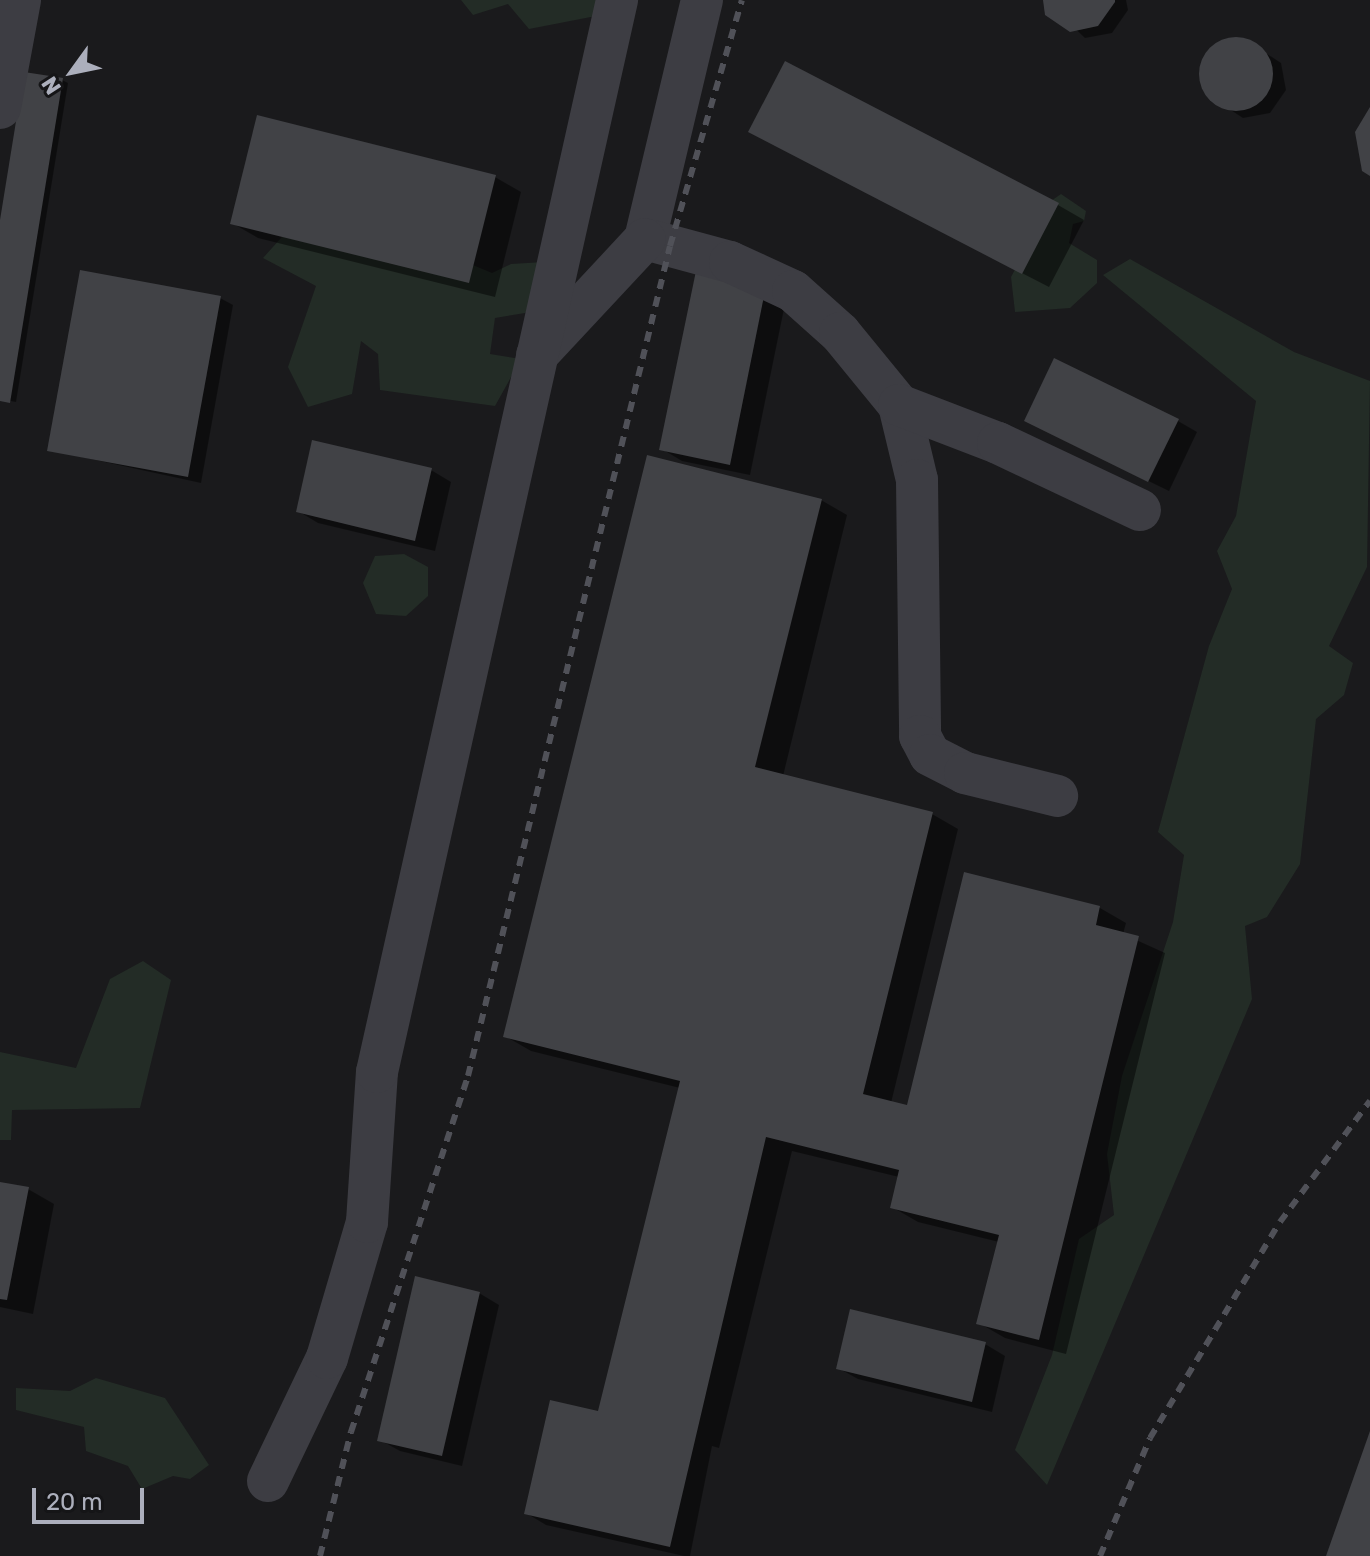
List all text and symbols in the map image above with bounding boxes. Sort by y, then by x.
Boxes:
north arrow [32,32,112,112]
text: N [36,71,67,99]
scale bar [36,1472,148,1522]
text: 20 m [46,1488,103,1516]

